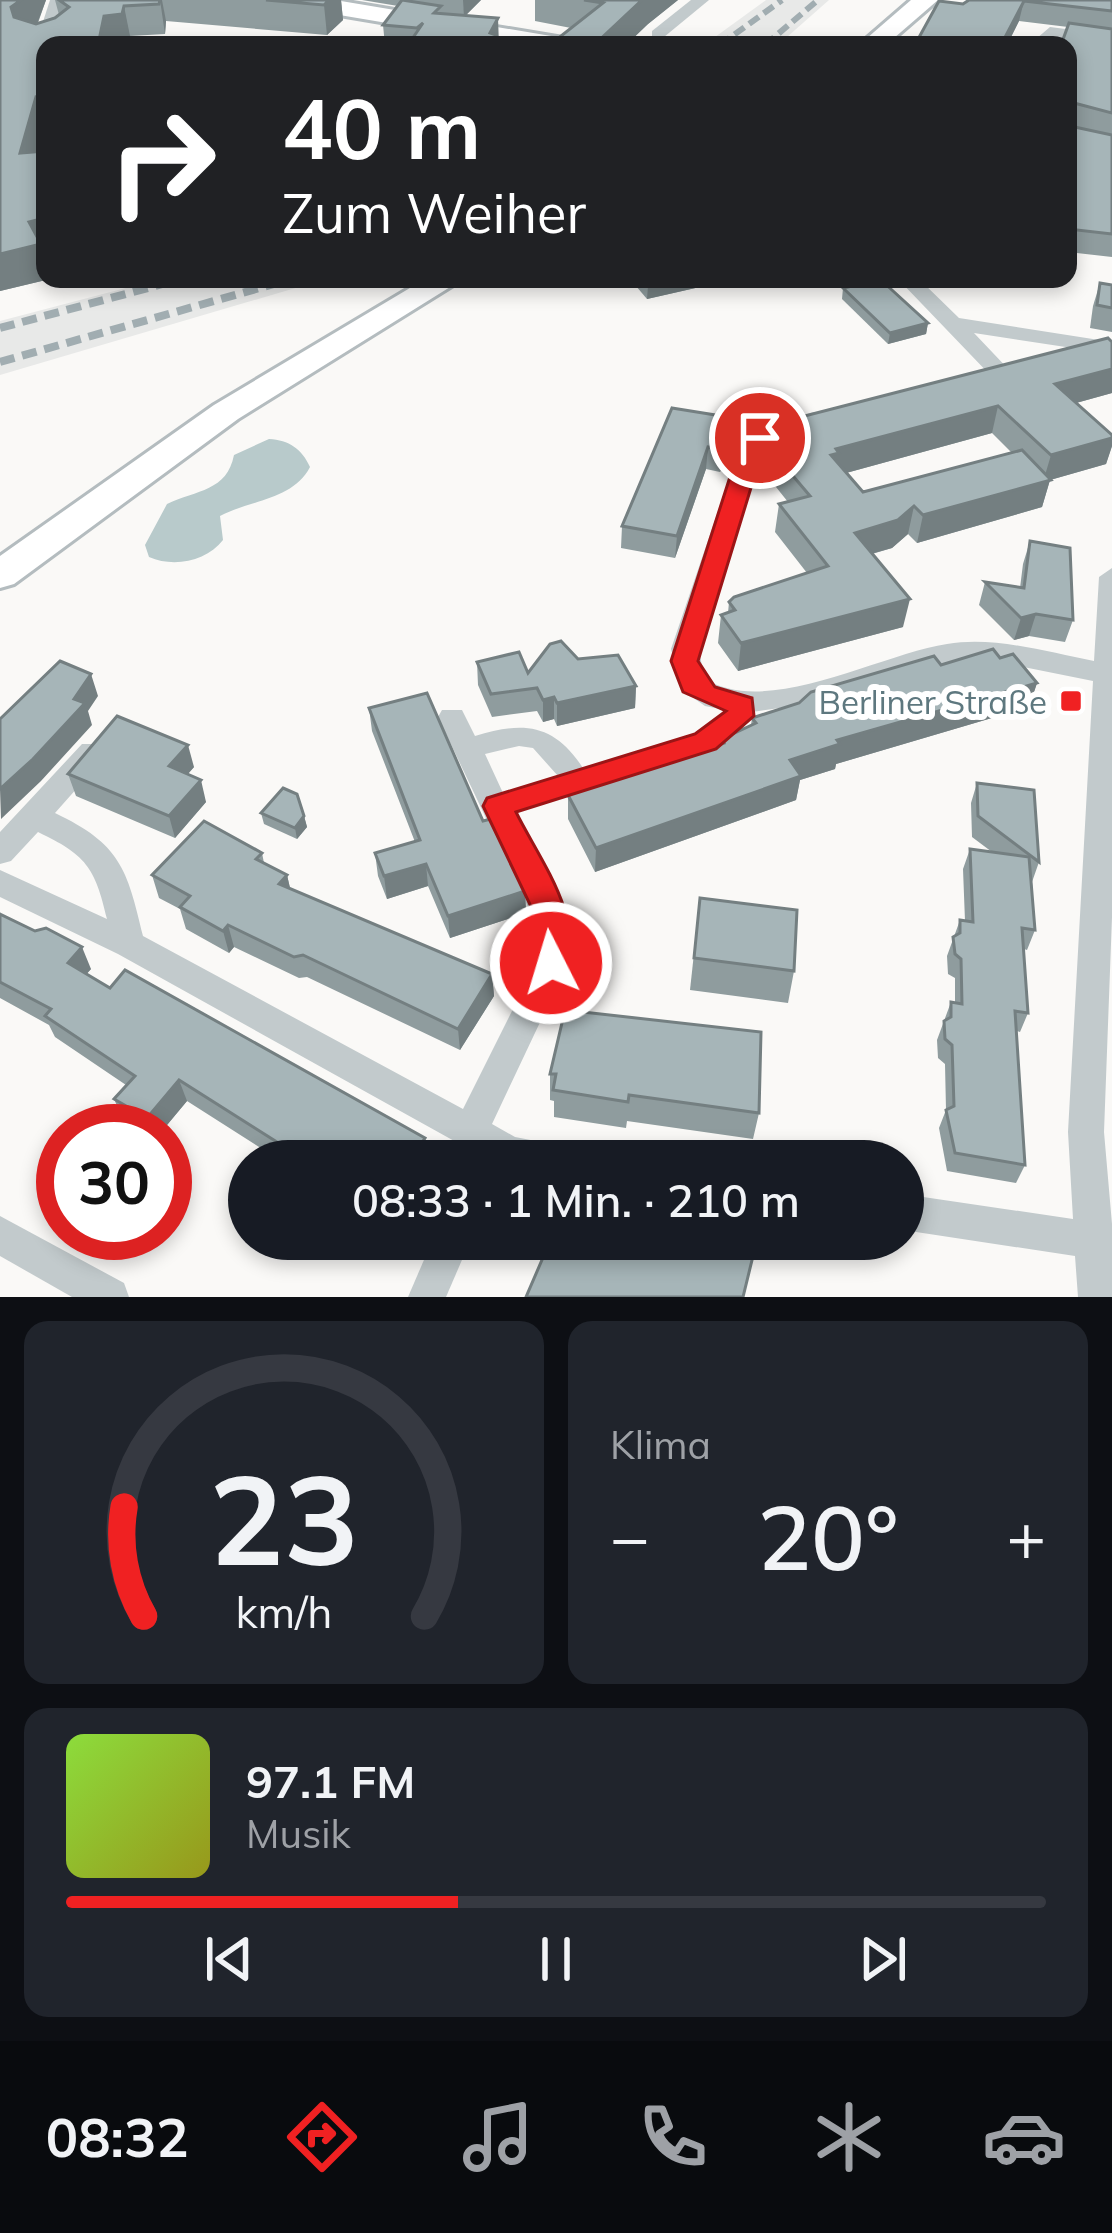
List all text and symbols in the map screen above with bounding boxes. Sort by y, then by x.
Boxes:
text: 40 m [282,75,481,180]
icon: right [84,84,240,240]
text: Zum Weiher [282,179,586,247]
pin [709,387,811,489]
icon: arrive [727,405,793,471]
place label: Berliner Straße [819,681,1047,722]
marker: Berliner Straße [1058,688,1084,714]
position arrow [488,900,614,1026]
speed limit sign: 30 [36,1104,192,1260]
text: 08:33 · 1 Min. · 210 m [352,1172,800,1228]
text: Klima [610,1420,711,1469]
text: 23 [209,1440,359,1596]
text: 20° [757,1480,899,1593]
text: − [610,1495,650,1578]
text: + [1006,1495,1046,1578]
text: km/h [235,1584,333,1638]
text: 97.1 FM [246,1753,415,1809]
text: Musik [246,1809,351,1858]
icon: previous [196,1926,262,1992]
icon: pause [523,1926,589,1992]
icon: next [850,1926,916,1992]
icon: directions [280,2095,364,2179]
icon: music [456,2095,540,2179]
icon: phone [631,2095,715,2179]
icon: climate [807,2095,891,2179]
icon: car [982,2095,1066,2179]
text: 08:32 [46,2103,189,2171]

